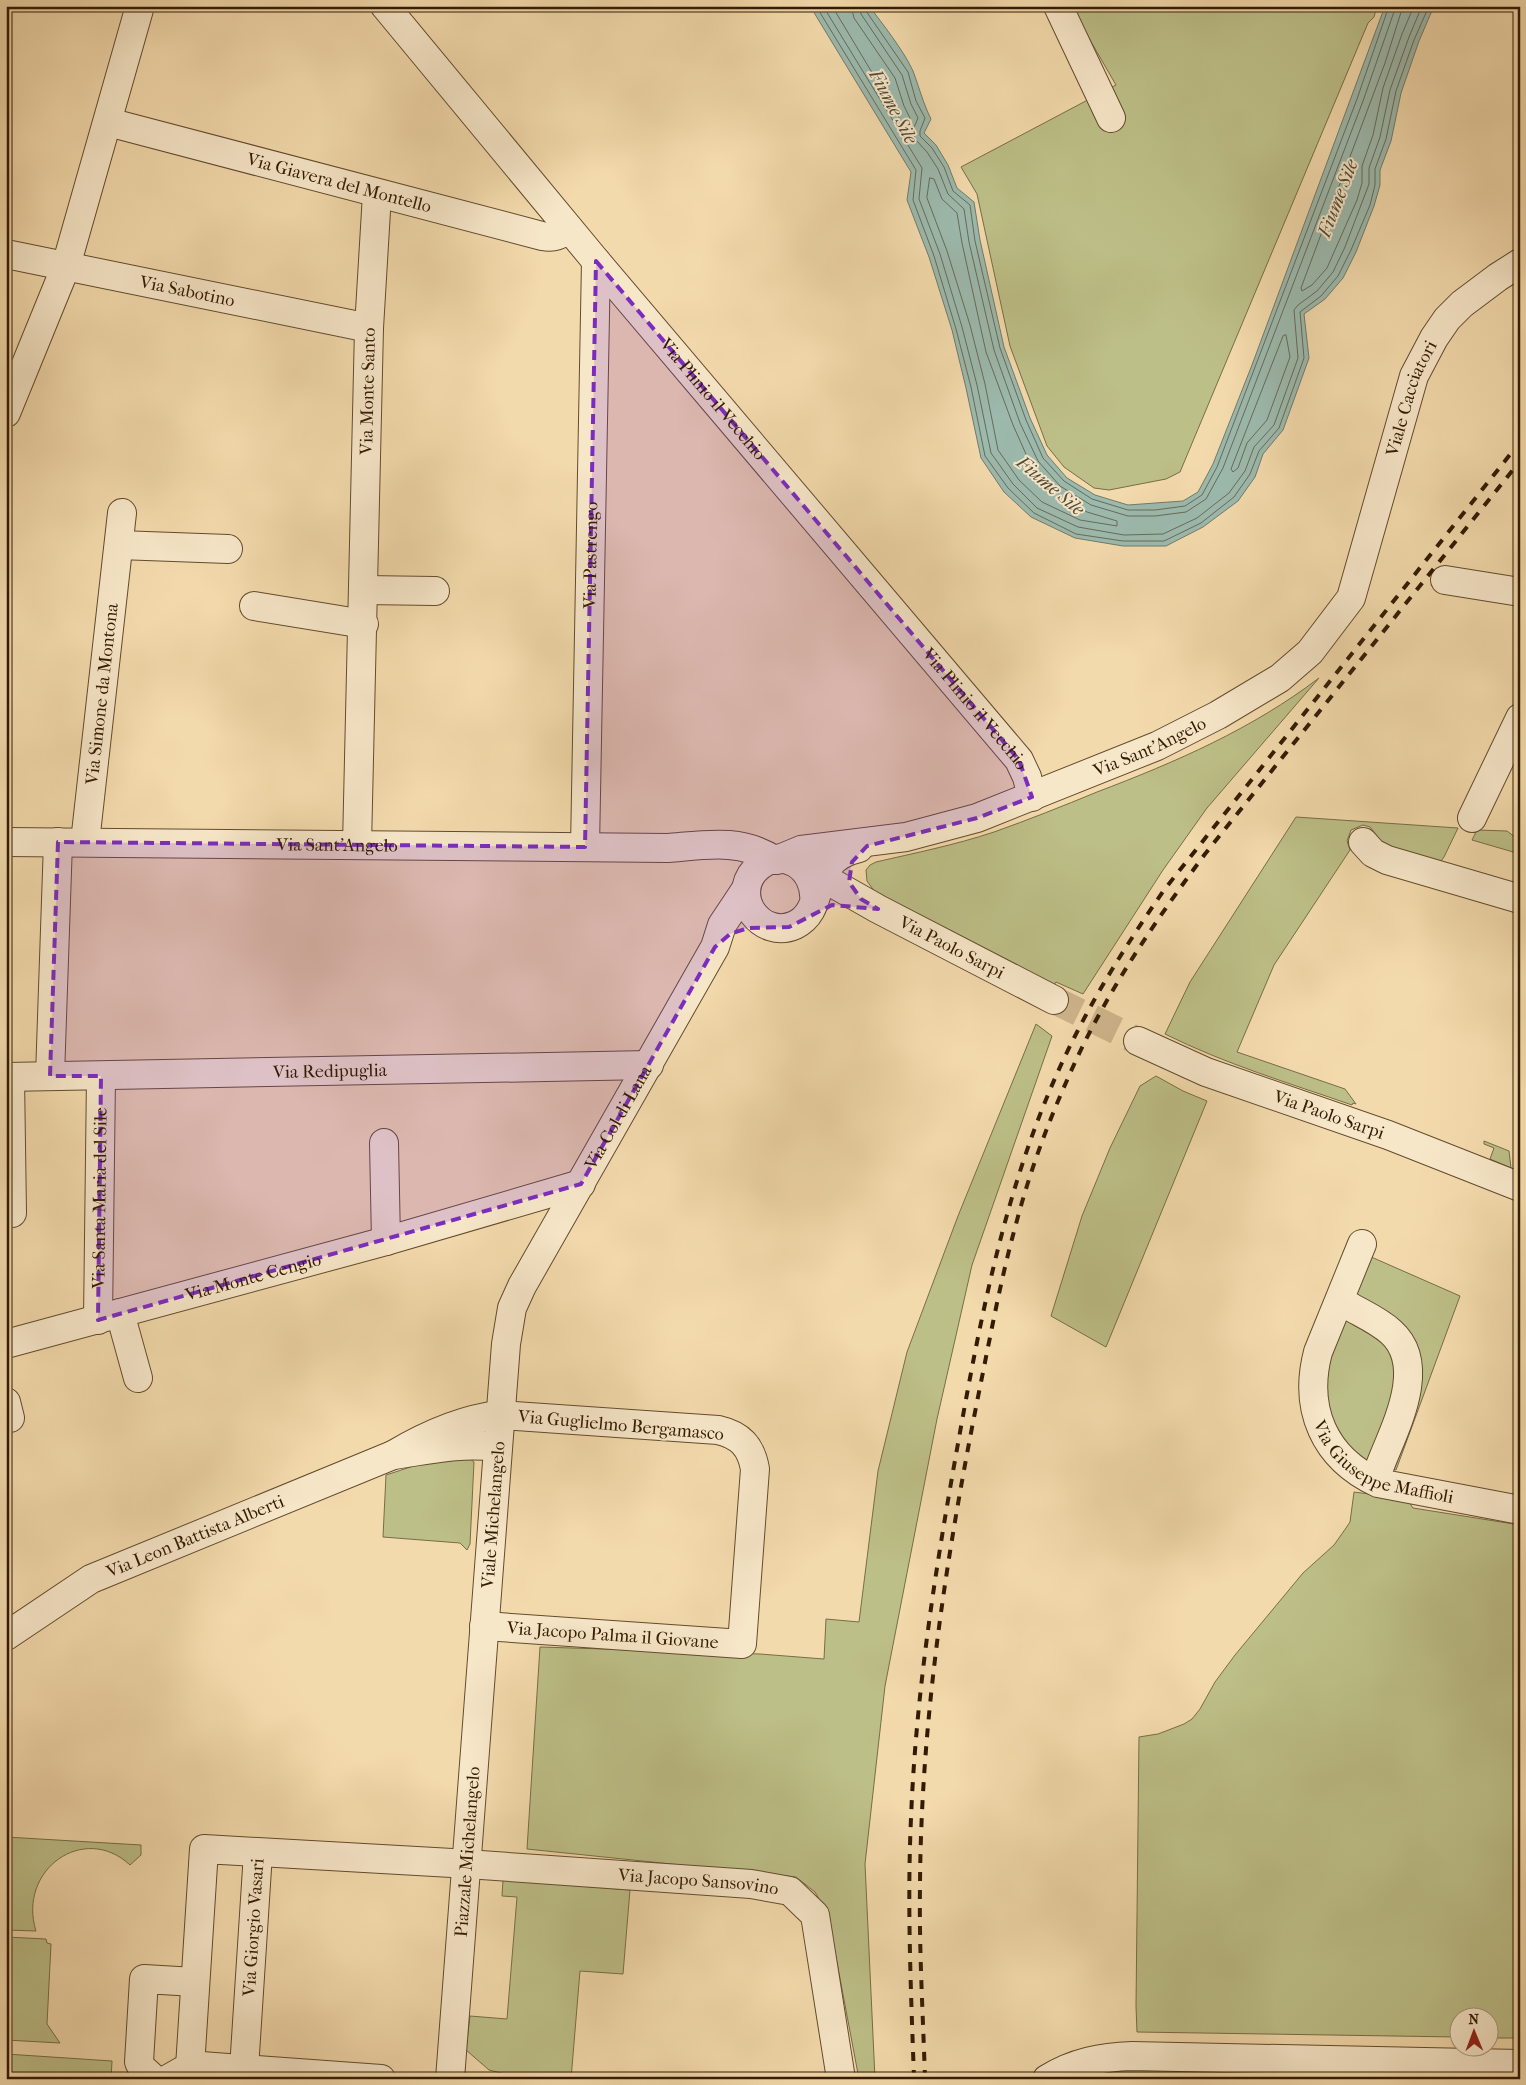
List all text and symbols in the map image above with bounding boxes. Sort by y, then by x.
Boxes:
water label: Fiume Sile [864,65,923,149]
street label: Via Giavera del Montello [244,149,434,217]
water label: Fiume Sile [1313,155,1363,241]
street label: Via Sabotino [137,271,237,311]
street label: Via Monte Santo [356,327,380,456]
street label: Via Plinio il Vecchio [655,334,770,465]
street label: Viale Cacciatori [1382,337,1442,460]
water label: Fiume Sile [1011,451,1090,521]
street label: Via Pastrengo [579,501,602,610]
street label: Via Simone da Montona [81,601,123,787]
street label: Via Plinio il Vecchio [917,643,1032,773]
street label: Via Sant'Angelo [1089,713,1210,782]
street label: Via Sant'Angelo [275,834,398,857]
street label: Via Paolo Sarpi [894,911,1009,984]
street label: Via Redipuglia [272,1060,388,1083]
street label: Via Col di Lana [580,1061,657,1174]
street label: Via Paolo Sarpi [1270,1086,1388,1144]
street label: Via Santa Maria del Sile [88,1107,112,1290]
street label: Via Monte Cengio [182,1249,323,1306]
street label: Via Guglielmo Bergamasco [516,1406,725,1445]
street label: Via Giuseppe Maffioli [1308,1416,1456,1508]
street label: Viale Michelangelo [477,1440,510,1590]
street label: Via Leon Battista Alberti [102,1491,288,1583]
street label: Via Jacopo Palma il Giovane [505,1618,719,1653]
street label: Piazzale Michelangelo [451,1766,485,1938]
street label: Via Giorgio Vasari [239,1857,269,1998]
street label: Via Jacopo Sansovino [616,1865,780,1900]
north arrow [1448,2008,1498,2058]
text: N [1468,2011,1480,2028]

